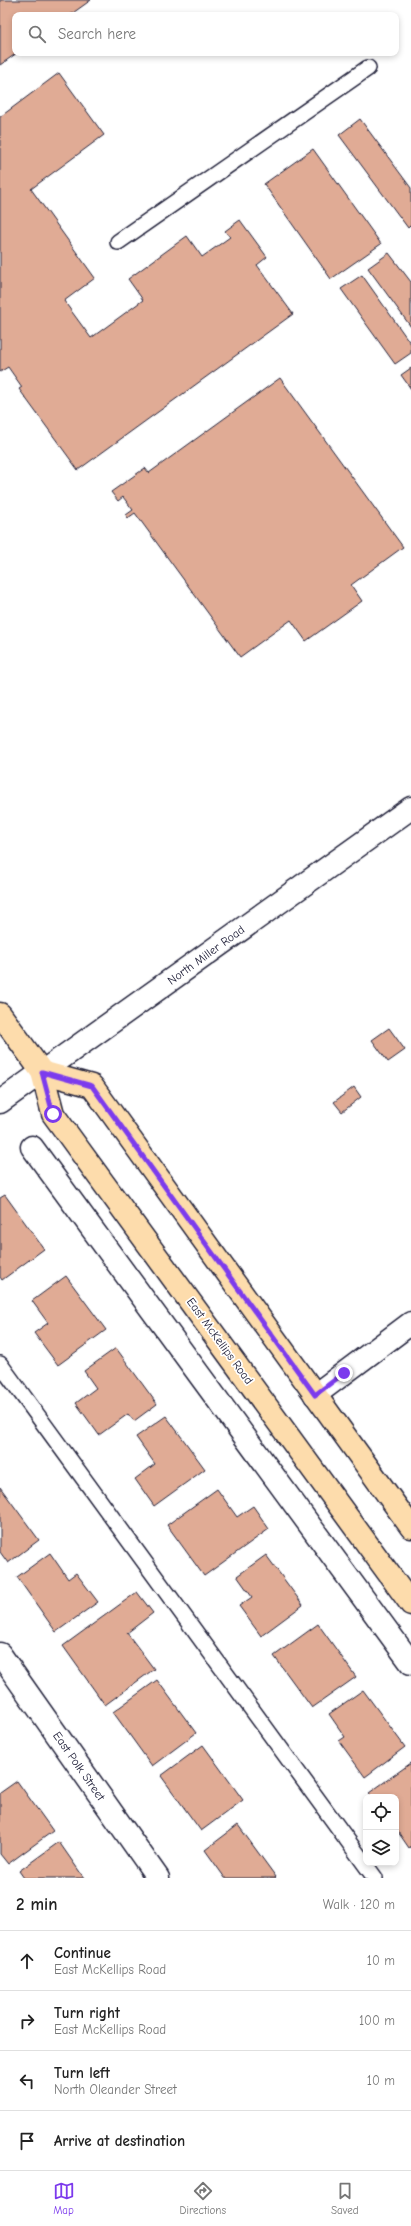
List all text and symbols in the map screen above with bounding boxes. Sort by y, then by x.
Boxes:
search box [12,12,399,56]
icon: search [26,23,48,45]
text: Search here [58,25,136,43]
street label: North Miller Road [165,922,247,988]
route start [44,1105,62,1123]
street label: East McKellips Road [184,1295,256,1387]
route end [335,1364,353,1382]
street label: East Polk Street [50,1729,108,1804]
map controls [363,1794,399,1866]
button: locate [363,1794,399,1830]
button: layers [363,1830,399,1866]
text: 2 min [16,1895,57,1914]
text: Walk · 120 m [323,1897,395,1912]
text: Continue [54,1944,111,1962]
icon: ahead [16,1950,38,1972]
text: 10 m [367,1953,395,1968]
text: East McKellips Road [54,1962,166,1977]
text: Turn right [54,2004,120,2022]
icon: right [16,2010,38,2032]
text: 100 m [359,2013,395,2028]
text: East McKellips Road [54,2022,166,2037]
text: Turn left [54,2064,110,2082]
icon: left [16,2070,38,2092]
text: 10 m [367,2073,395,2088]
text: North Oleander Street [54,2082,177,2097]
icon: arrive [16,2130,38,2152]
text: Arrive at destination [54,2132,185,2150]
tab: Map [53,2180,75,2217]
tab: Directions [180,2180,226,2217]
tab: Saved [331,2180,358,2217]

